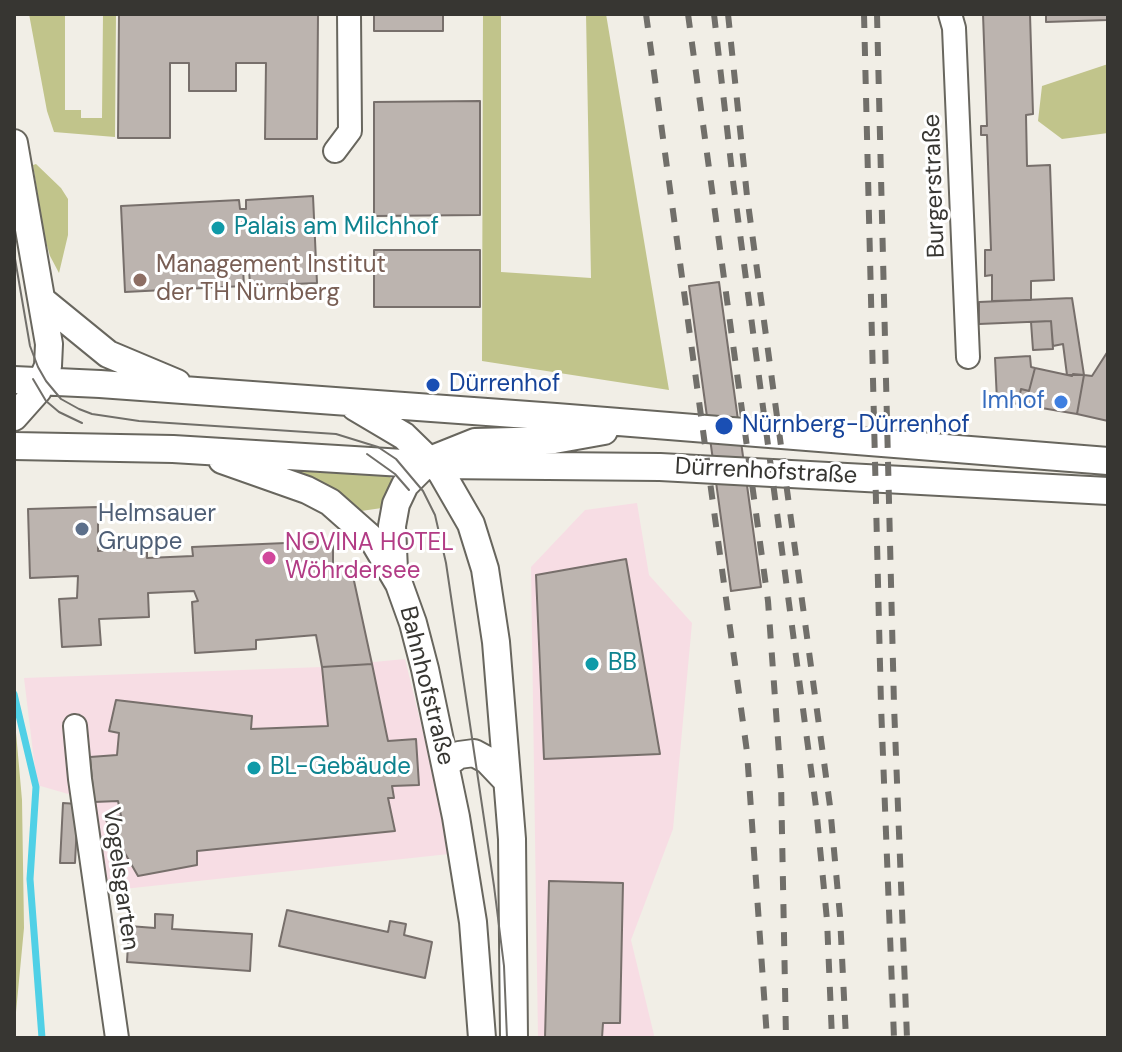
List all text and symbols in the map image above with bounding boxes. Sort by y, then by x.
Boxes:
street label: Burgerstraße [918,113,952,259]
place label: Palais am Milchhof [234,214,439,242]
marker: Palais am Milchhof [209,219,227,237]
place label: Management Institut der TH Nürnberg [156,252,386,308]
marker: Management Institut der TH Nürnberg [131,271,149,289]
place label: Dürrenhof [449,371,560,399]
marker: Dürrenhof [424,376,442,394]
place label: Imhof [982,388,1045,416]
marker: Imhof [1052,393,1070,411]
place label: Nürnberg-Dürrenhof [742,412,970,440]
marker: Nürnberg-Dürrenhof [713,415,735,437]
street label: Dürrenhofstraße [674,453,858,491]
place label: Helmsauer Gruppe [98,501,216,557]
marker: Helmsauer Gruppe [73,520,91,538]
place label: NOVINA HOTEL Wöhrdersee [285,530,454,586]
marker: NOVINA HOTEL Wöhrdersee [260,549,278,567]
street label: Bahnhofstraße [392,604,460,768]
place label: BB [608,650,637,678]
marker: BB [583,655,601,673]
place label: BL-Gebäude [270,754,411,782]
marker: BL-Gebäude [245,759,263,777]
street label: Vogelsgarten [96,806,144,952]

